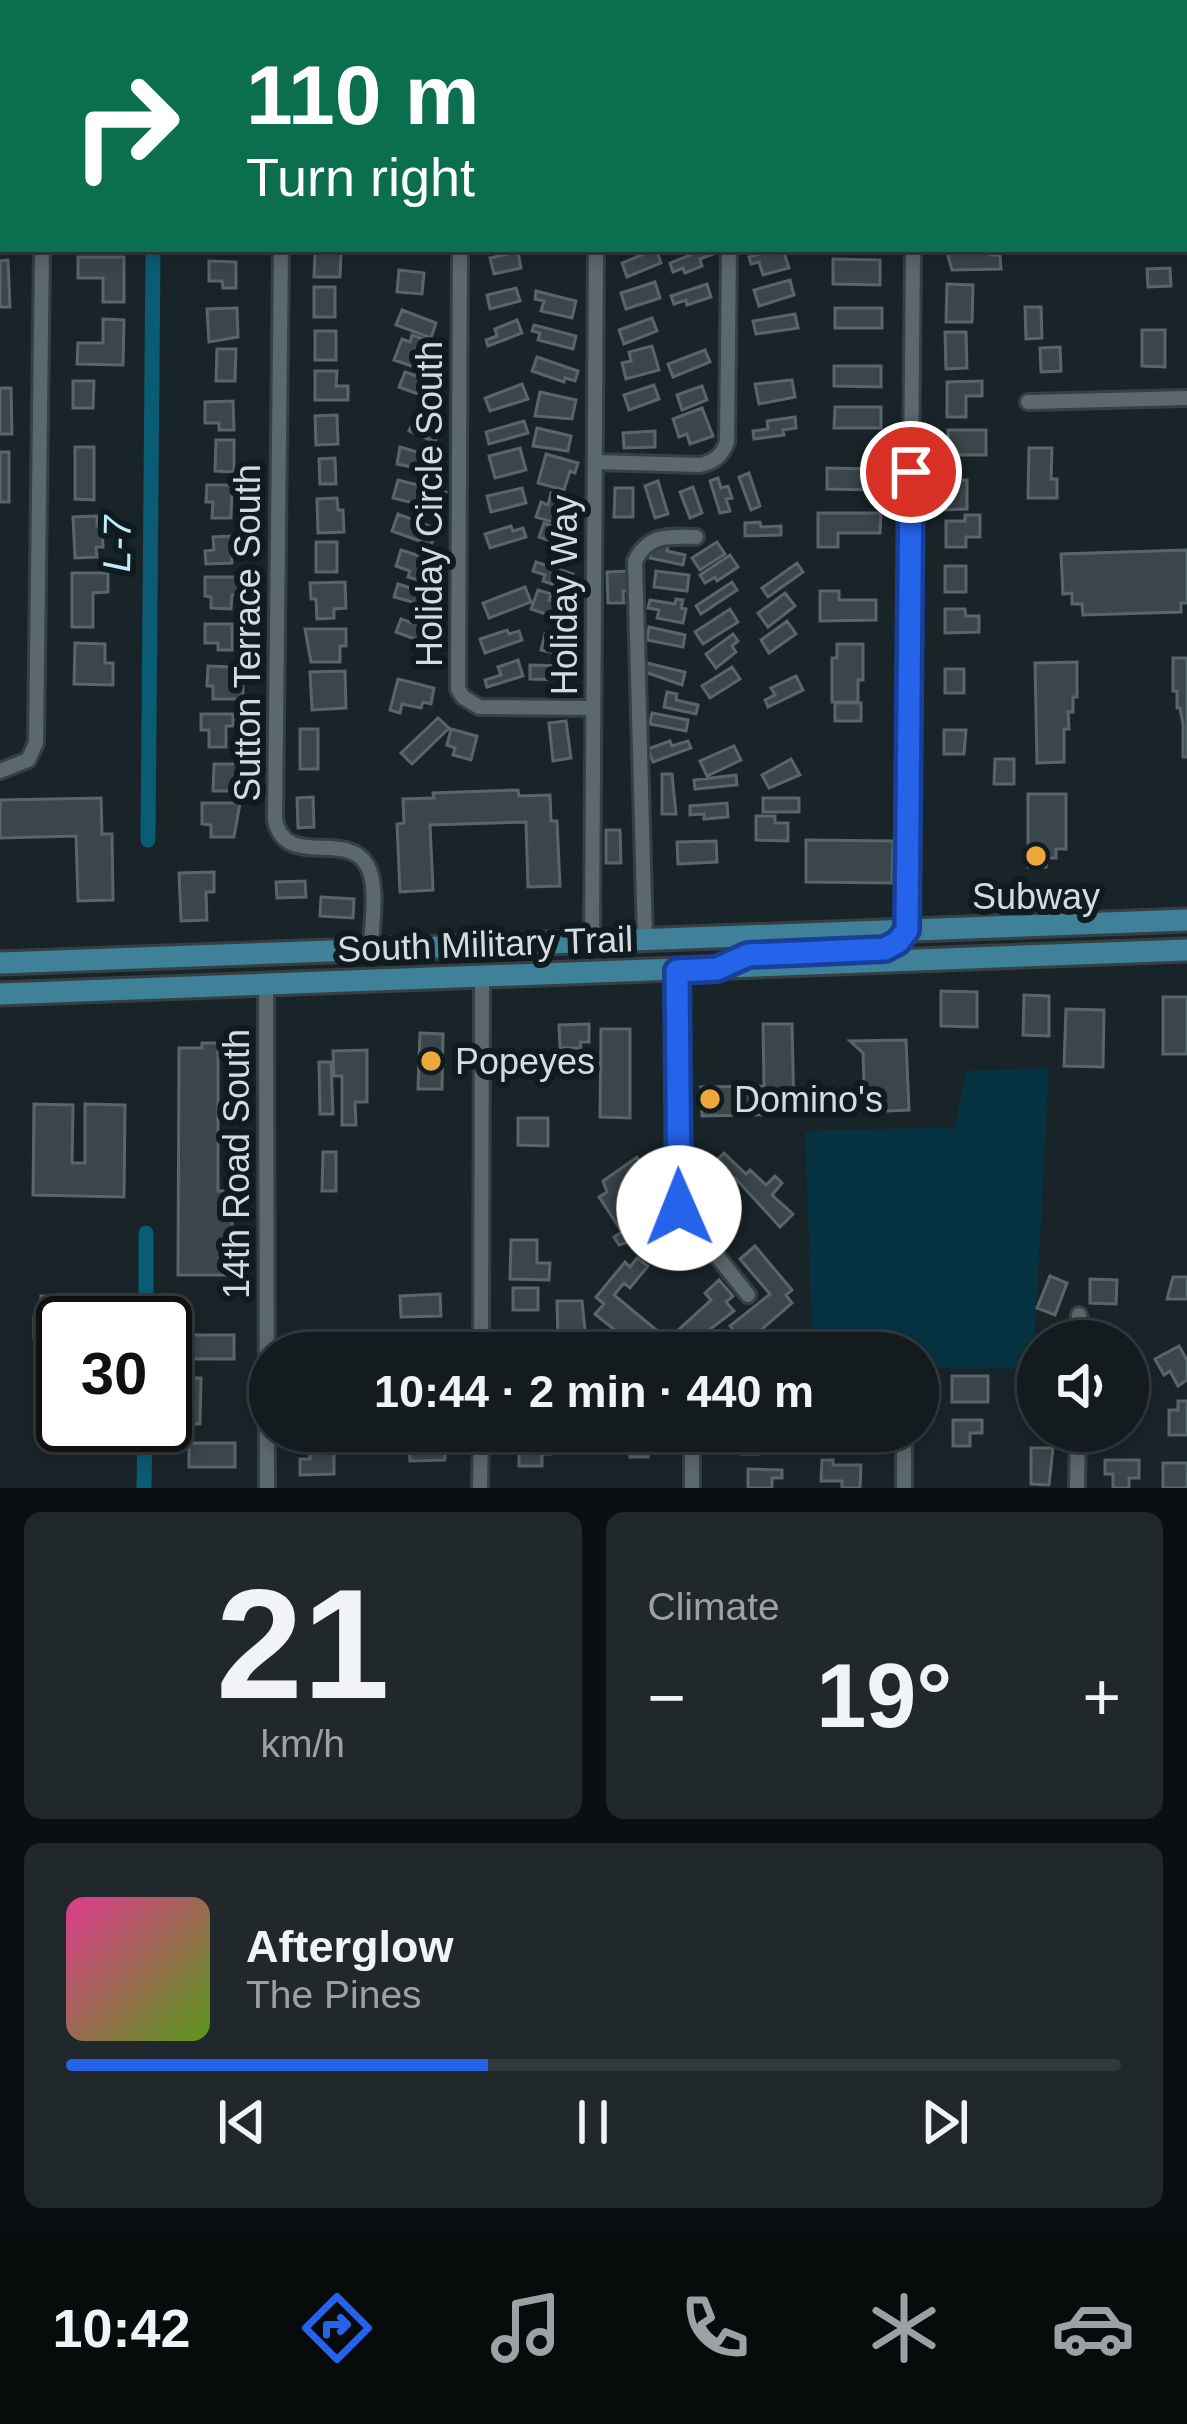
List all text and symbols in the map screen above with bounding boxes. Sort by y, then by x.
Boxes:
icon: right [48,48,204,204]
text: 110 m [246,48,480,142]
text: Turn right [246,147,475,207]
street label: Holiday Circle South [409,341,450,667]
pin [860,421,962,523]
icon: arrive [878,439,944,505]
street label: Sutton Terrace South [227,464,268,802]
street label: Holiday Way [544,495,585,695]
water label: L-7 [95,514,139,573]
marker: Subway [1023,843,1049,869]
place label: Subway [972,876,1100,917]
street label: South Military Trail [336,918,634,970]
street label: 14th Road South [216,1029,257,1299]
place label: Popeyes [455,1041,595,1082]
marker: Popeyes [418,1048,444,1074]
place label: Domino's [734,1079,883,1120]
marker: Domino's [697,1086,723,1112]
position arrow [616,1145,742,1271]
speed limit sign: 30 [36,1296,192,1452]
map controls [1017,1320,1149,1452]
button: sound [1017,1320,1149,1452]
text: 10:44 · 2 min · 440 m [374,1366,814,1417]
text: 21 [216,1557,390,1731]
text: Climate [648,1585,780,1628]
text: 19° [816,1646,952,1746]
text: − [648,1660,686,1734]
text: + [1082,1660,1121,1734]
text: km/h [260,1722,345,1765]
text: Afterglow [246,1921,454,1972]
text: The Pines [246,1973,422,2016]
icon: previous [209,2089,275,2155]
icon: pause [560,2089,626,2155]
icon: next [912,2089,978,2155]
icon: directions [295,2286,379,2370]
icon: music [484,2286,568,2370]
icon: phone [673,2286,757,2370]
icon: climate [862,2286,946,2370]
icon: car [1051,2286,1135,2370]
text: 10:42 [52,2298,191,2358]

